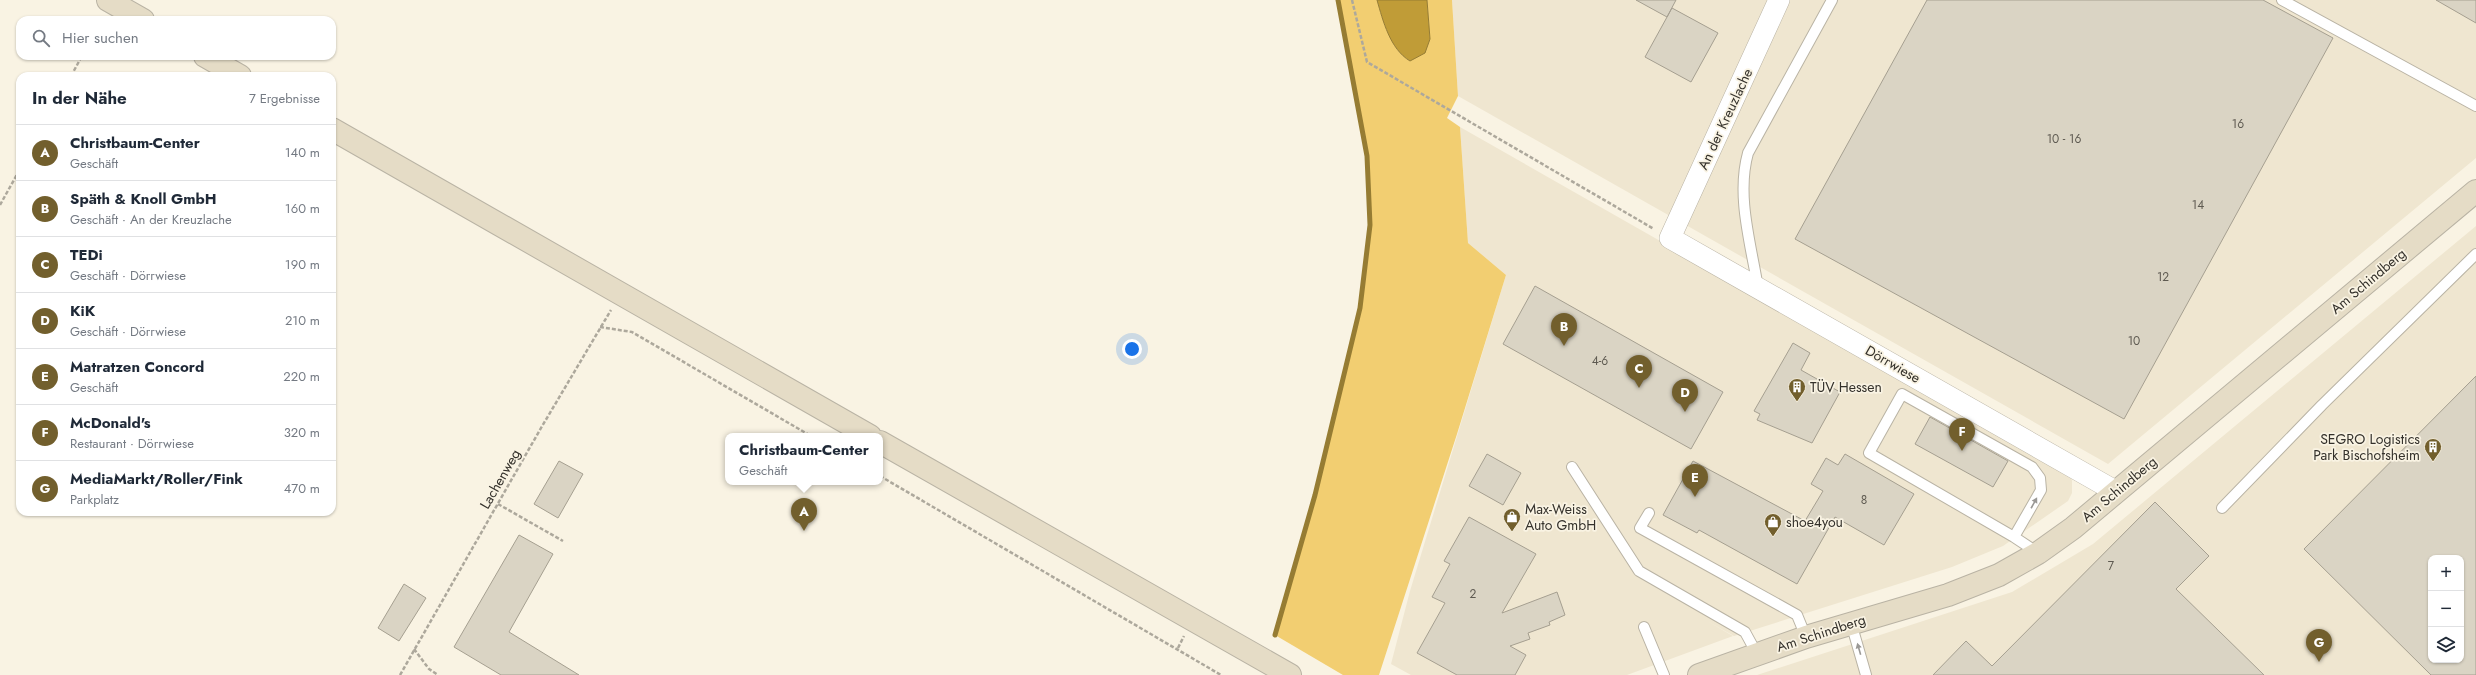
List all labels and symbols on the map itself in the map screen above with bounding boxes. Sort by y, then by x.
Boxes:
street label: An der Kreuzlache [1693,65,1757,173]
house number: 16 [2232,115,2244,133]
house number: 10 - 16 [2047,130,2081,148]
house number: 14 [2192,196,2204,214]
street label: Am Schindberg [2326,244,2410,318]
house number: 12 [2157,268,2169,286]
pin: B [1551,313,1577,346]
house number: 10 [2128,332,2140,350]
your location [1122,339,1142,359]
street label: Dörrwiese [1862,340,1924,388]
house number: 4-6 [1592,352,1608,370]
pin: C [1626,355,1652,388]
building icon: TÜV Hessen [1787,377,1807,402]
place label: TÜV Hessen [1810,377,1882,397]
pin: D [1672,379,1698,412]
pin: F [1949,418,1975,451]
place label: SEGRO Logistics Park Bischofsheim [2313,429,2420,465]
building icon: SEGRO Logistics Park Bischofsheim [2423,437,2443,462]
street label: Lachenweg [475,445,525,513]
street label: Am Schindberg [2077,452,2161,526]
pin: E [1682,464,1708,497]
house number: 8 [1861,491,1867,509]
one-way arrow [2030,497,2037,509]
pin: A [791,498,817,531]
place label: Max-Weiss Auto GmbH [1525,499,1596,535]
shop icon: Max-Weiss Auto GmbH [1502,507,1522,532]
shop icon: shoe4you [1763,512,1783,537]
place label: shoe4you [1786,512,1843,532]
house number: 7 [2108,557,2115,575]
house number: 2 [1470,585,1477,603]
street label: Am Schindberg [1774,609,1868,657]
pin: G [2306,629,2332,662]
one-way arrow [1856,643,1862,655]

